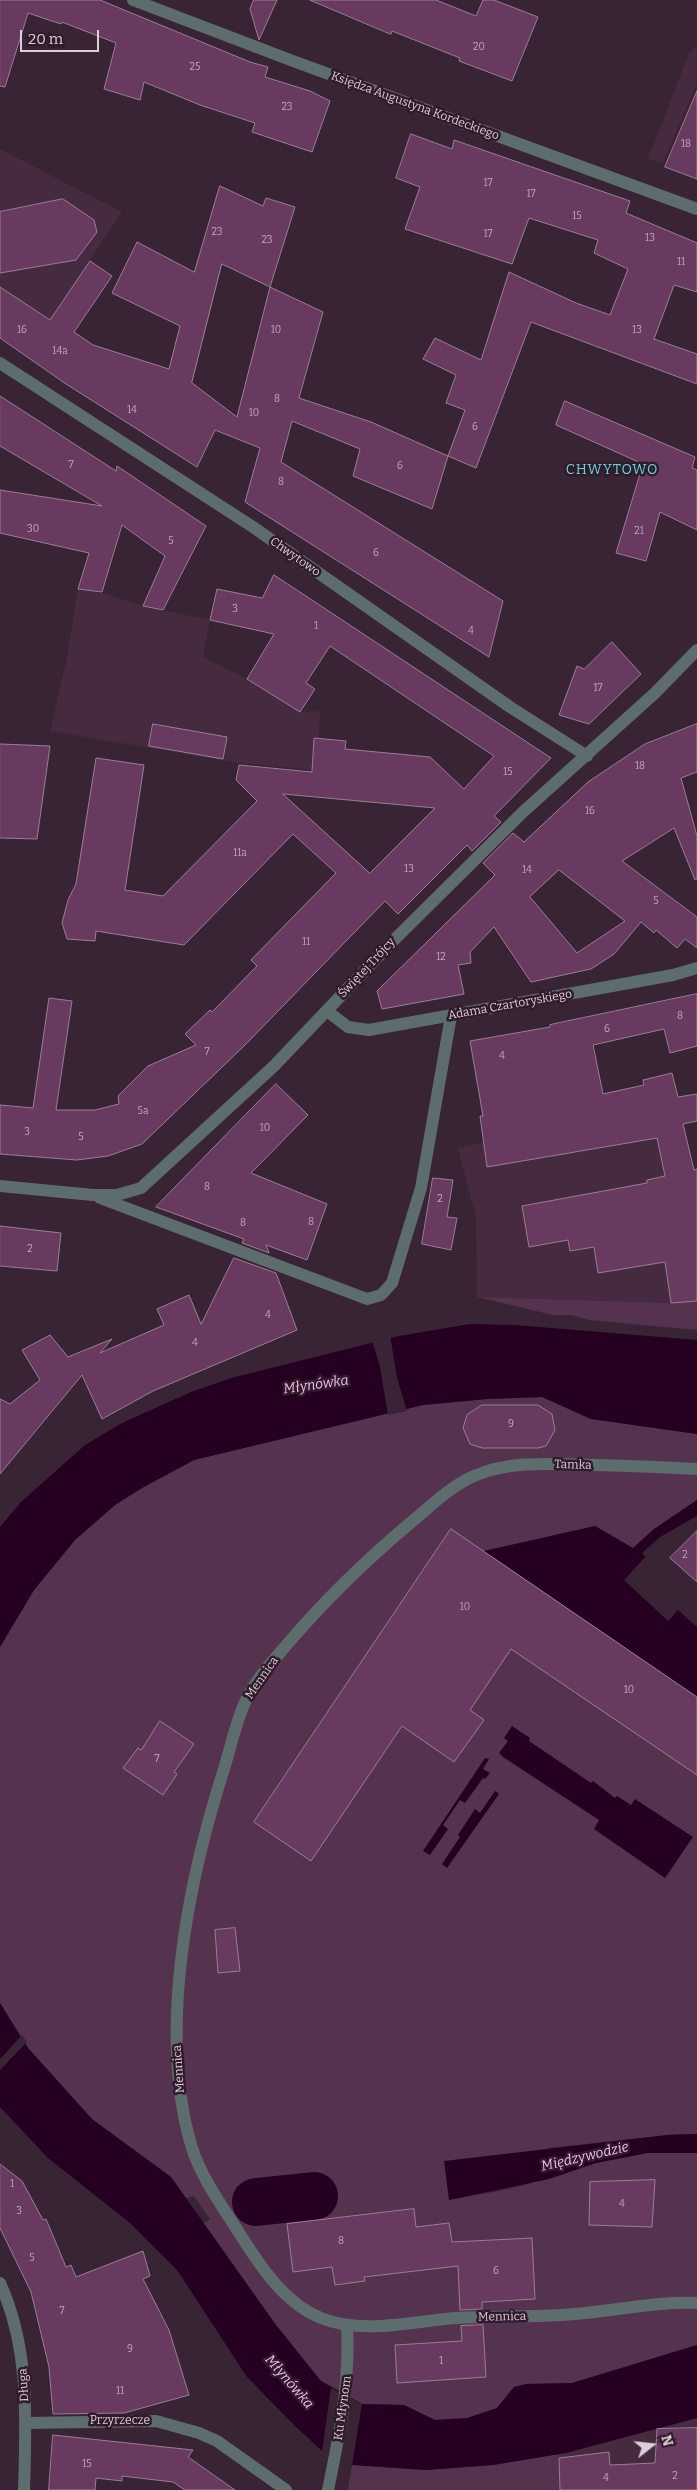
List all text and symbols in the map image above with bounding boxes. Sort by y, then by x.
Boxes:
scale bar [22,20,101,52]
text: 20 m [28,30,63,48]
house number: 20 [473,41,485,53]
house number: 25 [190,61,200,73]
street label: Księdza Augustyna Kordeckiego [329,69,501,143]
house number: 23 [281,101,293,113]
house number: 18 [681,138,691,150]
house number: 17 [484,177,492,189]
house number: 17 [527,188,535,200]
house number: 15 [572,210,582,222]
house number: 23 [211,226,223,238]
house number: 17 [484,228,492,240]
house number: 13 [645,232,655,244]
house number: 23 [261,234,273,246]
house number: 11 [677,256,685,268]
house number: 16 [17,324,27,336]
house number: 10 [271,324,281,336]
house number: 13 [632,324,642,336]
house number: 14a [52,345,68,357]
house number: 8 [274,393,280,405]
house number: 14 [127,404,137,416]
house number: 10 [249,407,259,419]
house number: 6 [472,421,478,433]
house number: 7 [68,459,74,471]
house number: 6 [397,460,403,472]
district label: CHWYTOWO [565,462,659,478]
house number: 8 [278,476,284,488]
house number: 30 [27,523,39,535]
house number: 21 [634,525,644,537]
street label: Chwytowo [267,534,323,580]
house number: 5 [168,535,174,547]
house number: 6 [373,547,379,559]
house number: 3 [232,603,238,615]
house number: 1 [314,620,318,632]
house number: 4 [468,625,474,637]
house number: 17 [594,682,602,694]
house number: 18 [635,760,645,772]
house number: 15 [503,766,513,778]
house number: 16 [585,805,595,817]
house number: 11a [233,847,247,859]
house number: 13 [404,863,414,875]
house number: 14 [522,864,532,876]
house number: 5 [653,895,659,907]
street label: Świętej Trójcy [336,935,398,1001]
house number: 11 [302,936,310,948]
house number: 12 [436,951,446,963]
street label: Adama Czartoryskiego [447,987,573,1023]
house number: 8 [677,1010,683,1022]
house number: 6 [604,1023,610,1035]
house number: 7 [204,1046,210,1058]
house number: 4 [499,1050,505,1062]
house number: 5a [138,1105,148,1117]
house number: 10 [260,1122,270,1134]
house number: 3 [24,1126,30,1138]
house number: 5 [78,1131,84,1143]
house number: 8 [204,1181,210,1193]
house number: 2 [437,1193,443,1205]
house number: 8 [308,1216,314,1228]
house number: 8 [240,1217,246,1229]
house number: 2 [27,1243,33,1255]
house number: 4 [265,1309,271,1321]
house number: 4 [192,1337,198,1349]
water label: Młynówka [282,1372,350,1398]
house number: 9 [508,1418,514,1430]
street label: Tamka [554,1457,592,1473]
house number: 2 [682,1549,688,1561]
house number: 10 [460,1601,470,1613]
street label: Mennica [242,1654,282,1702]
house number: 10 [624,1684,634,1696]
house number: 7 [154,1753,160,1765]
street label: Mennica [170,2044,188,2094]
water label: Międzywodzie [540,2139,630,2175]
house number: 1 [10,2178,14,2190]
house number: 4 [619,2198,625,2210]
house number: 3 [16,2205,22,2217]
house number: 8 [338,2235,344,2247]
house number: 5 [29,2252,35,2264]
house number: 6 [493,2265,499,2277]
house number: 7 [59,2305,65,2317]
street label: Mennica [478,2309,526,2325]
house number: 9 [127,2343,133,2355]
water label: Młynówka [261,2352,317,2412]
house number: 1 [439,2355,443,2367]
street label: Długa [16,2368,32,2402]
street label: Ku Młynom [331,2375,355,2441]
house number: 11 [116,2385,124,2397]
street label: Przyrzecze [90,2414,150,2428]
north arrow [627,2420,677,2470]
text: N [657,2433,677,2448]
house number: 15 [82,2458,92,2470]
house number: 2 [672,2470,678,2482]
house number: 4 [603,2472,609,2484]

